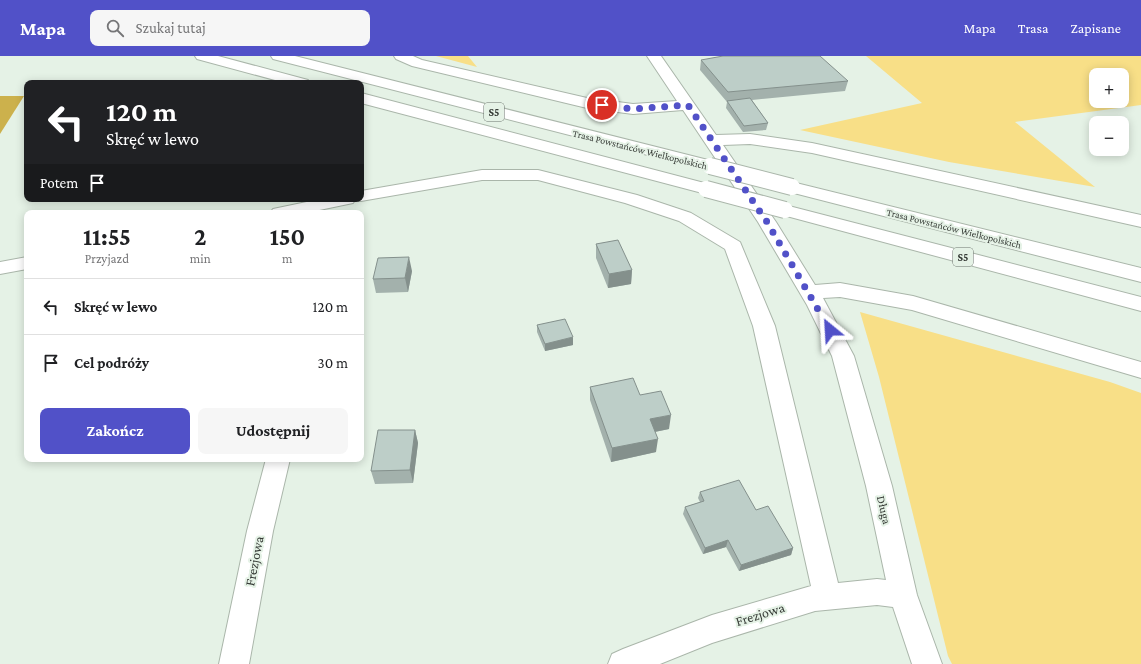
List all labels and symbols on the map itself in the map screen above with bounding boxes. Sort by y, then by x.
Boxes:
pin [585,88,619,122]
road number: S5 [484,103,504,121]
street label: Trasa Powstańców Wielkopolskich [571,127,709,172]
street label: Trasa Powstańców Wielkopolskich [885,206,1023,251]
road number: S5 [953,248,973,266]
position arrow [809,309,851,351]
street label: Długa [874,494,894,526]
street label: Frezjowa [241,534,268,588]
street label: Frezjowa [733,599,787,630]

